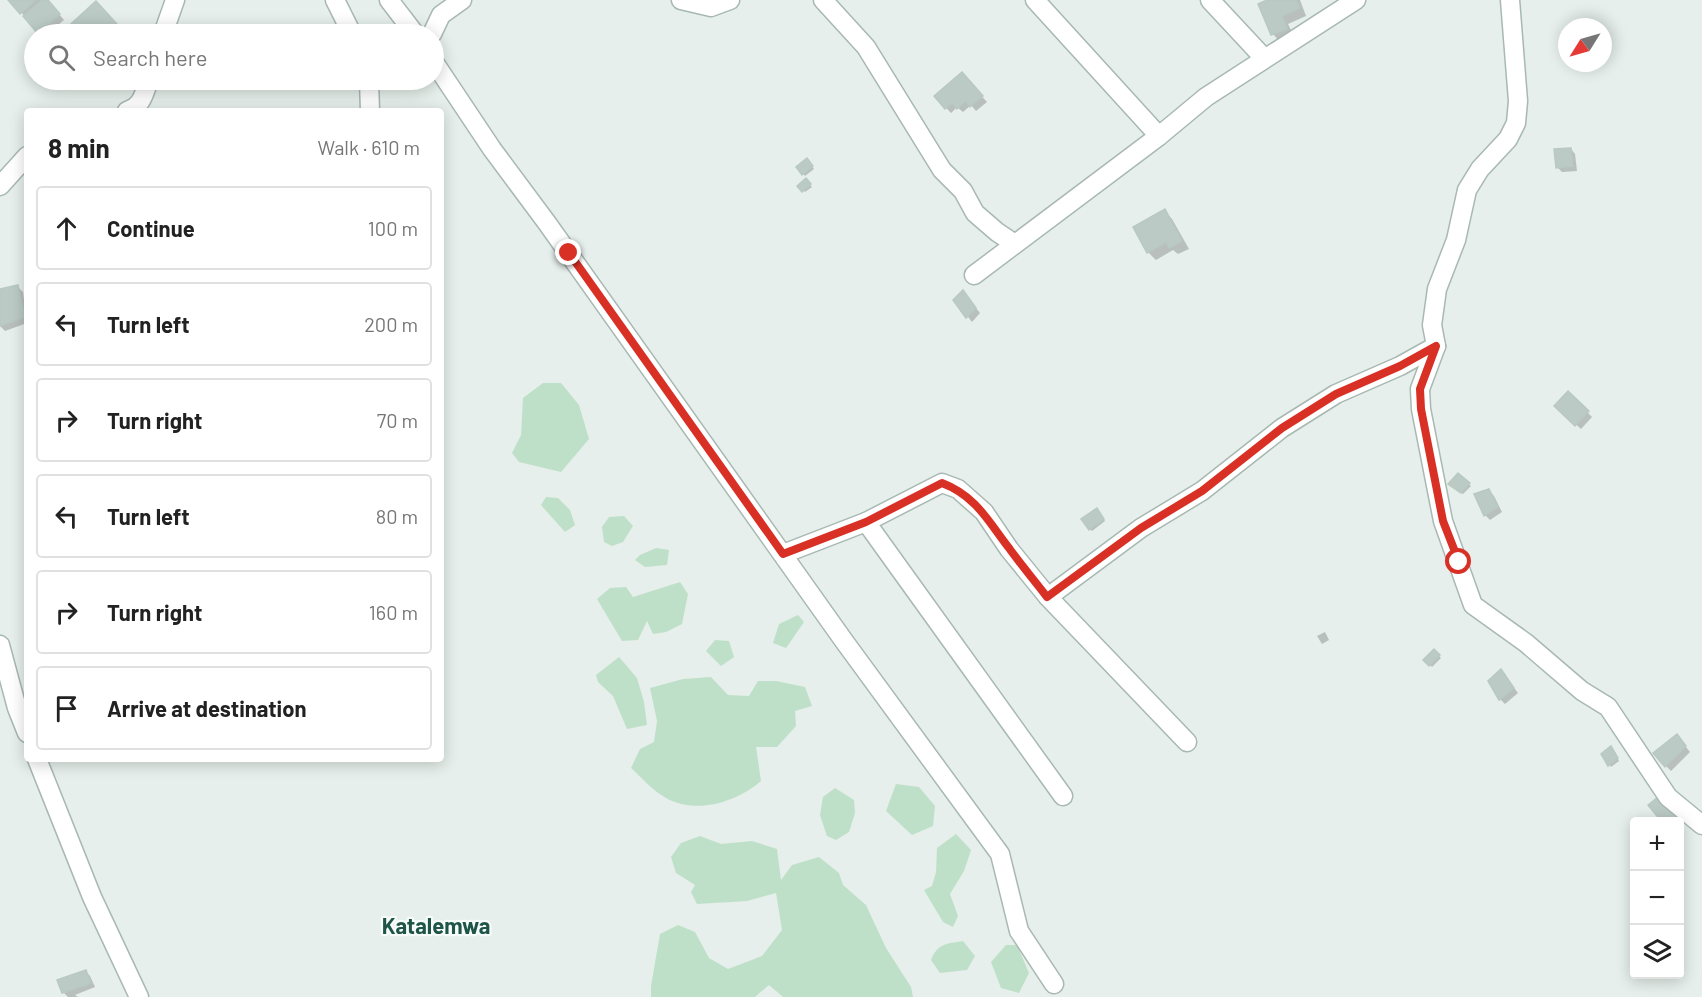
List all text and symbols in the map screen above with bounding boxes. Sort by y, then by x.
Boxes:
north arrow [1558,18,1612,72]
search box [24,24,444,90]
icon: search [45,41,78,74]
text: Search here [93,44,207,70]
text: 8 min [48,132,110,163]
text: Walk · 610 m [318,135,420,159]
icon: ahead [50,212,83,245]
text: Continue [107,215,195,241]
text: 100 m [368,216,418,240]
route end [555,239,581,265]
icon: left [50,308,83,341]
text: Turn left [107,311,190,337]
text: 200 m [364,312,418,336]
icon: right [50,404,83,437]
text: Turn right [107,407,202,433]
text: 70 m [377,408,418,432]
icon: left [50,500,83,533]
text: Turn left [107,503,190,529]
text: 80 m [376,504,418,528]
route start [1445,548,1471,574]
icon: right [50,596,83,629]
text: Turn right [107,599,202,625]
text: 160 m [369,600,418,624]
icon: arrive [50,692,83,725]
text: Arrive at destination [107,695,306,721]
map controls [1630,817,1684,979]
button: + [1630,817,1684,871]
button: − [1630,871,1684,925]
district label: Katalemwa [382,912,490,938]
button: layers [1630,925,1684,979]

